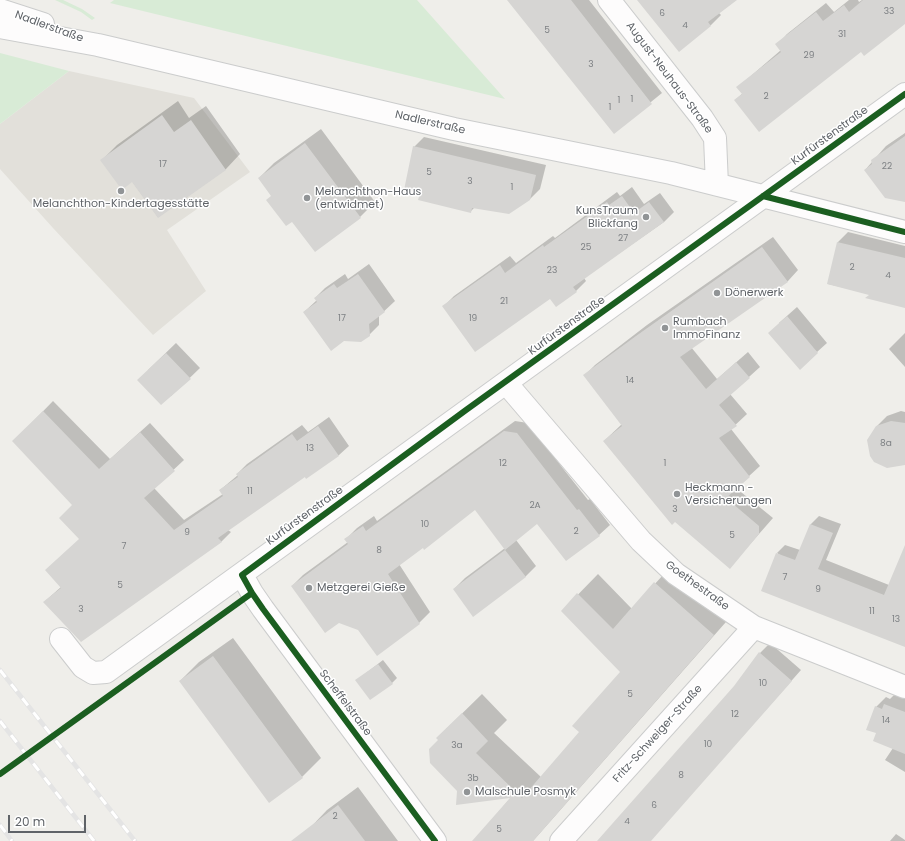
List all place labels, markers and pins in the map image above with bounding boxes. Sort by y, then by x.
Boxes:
place label: Melanchthon-Haus (entwidmet) [315,185,421,211]
marker: Melanchthon-Kindertagesstätte [116,186,126,196]
marker: Melanchthon-Haus (entwidmet) [302,193,312,203]
place label: Melanchthon-Kindertagesstätte [33,197,209,211]
place label: KunsTraum Blickfang [576,204,638,230]
marker: KunsTraum Blickfang [641,212,651,222]
place label: Dönerwerk [725,286,783,300]
marker: Dönerwerk [712,288,722,298]
place label: Rumbach ImmoFinanz [673,315,740,341]
marker: Rumbach ImmoFinanz [660,323,670,333]
place label: Heckmann - Versicherungen [685,481,772,507]
marker: Heckmann - Versicherungen [672,489,682,499]
place label: Metzgerei Gieße [317,581,406,595]
marker: Metzgerei Gieße [304,583,314,593]
place label: Malschule Posmyk [475,785,576,799]
marker: Malschule Posmyk [462,787,472,797]

